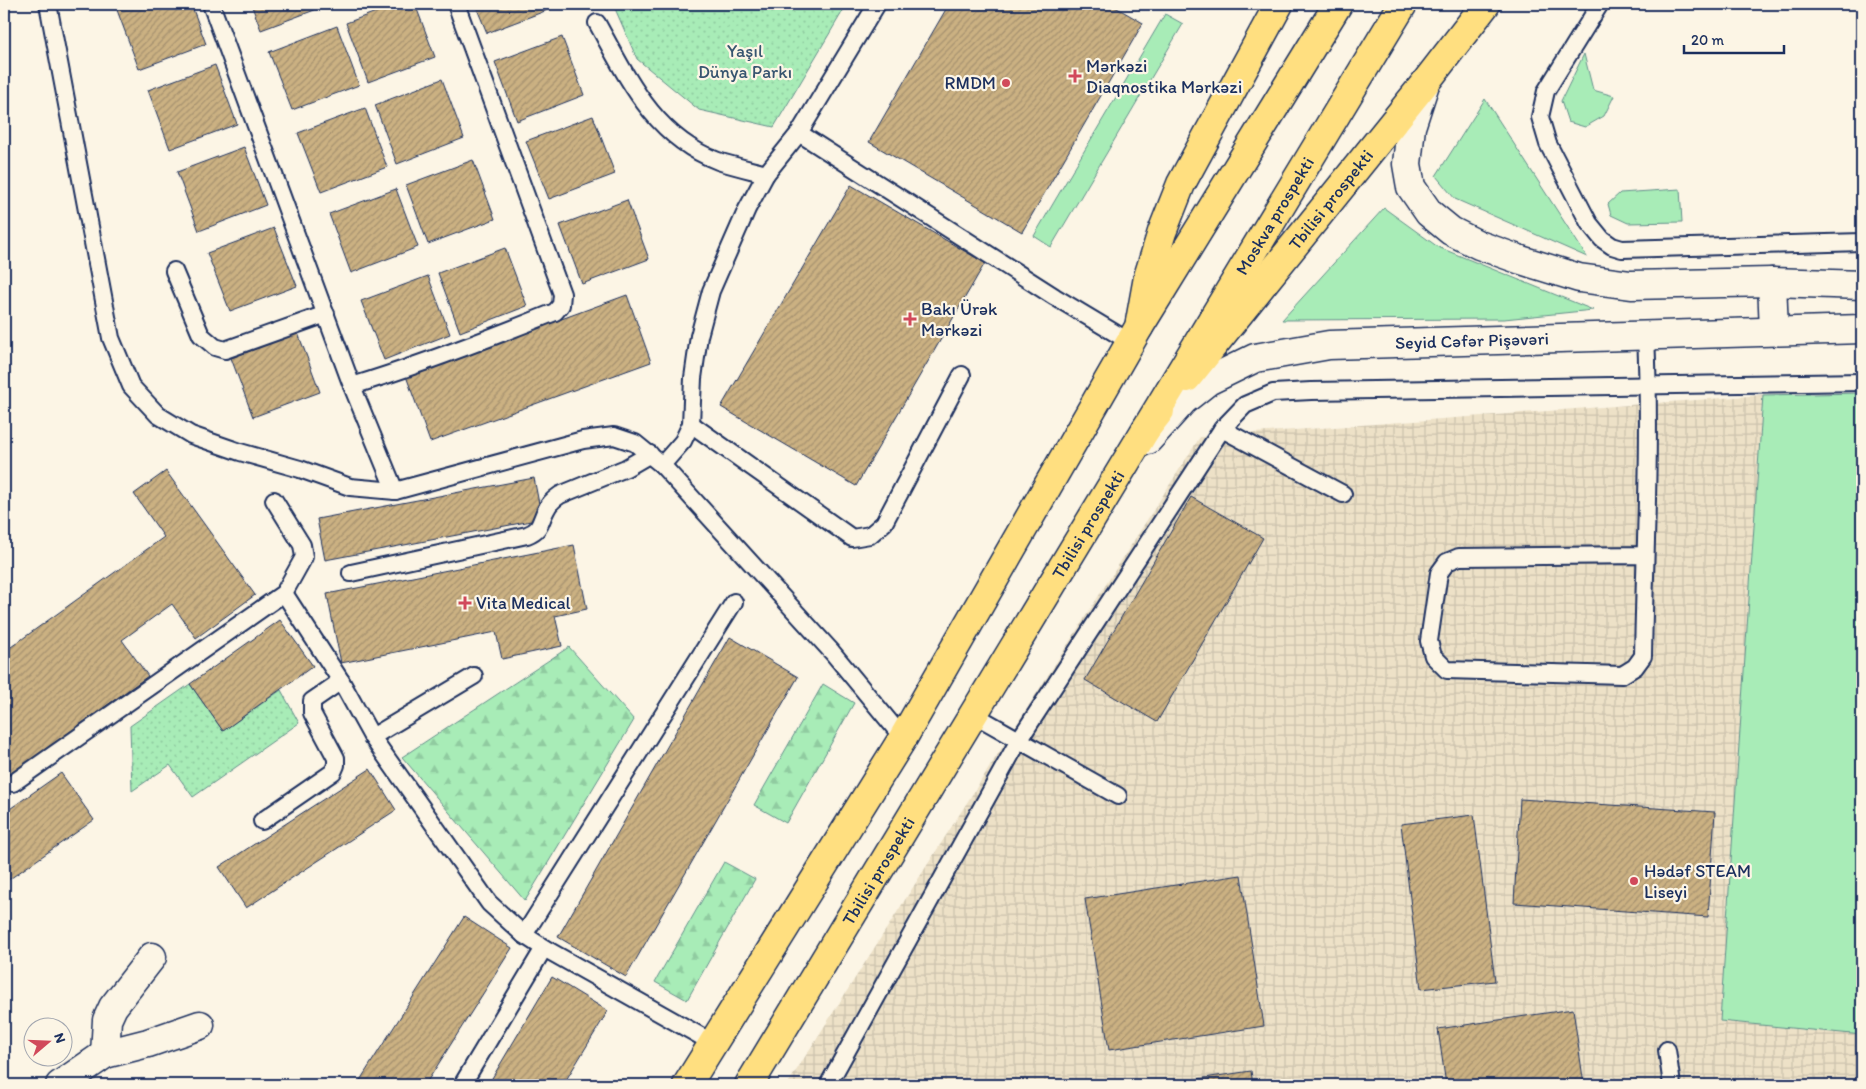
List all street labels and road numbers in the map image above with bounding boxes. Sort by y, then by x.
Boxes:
street label: Tbilisi prospekti [1284,145,1378,254]
street label: Moskva prospekti [1231,153,1319,279]
street label: Seyid Cəfər Pişəvəri [1395,327,1549,354]
street label: Tbilisi prospekti [1047,466,1129,583]
street label: Tbilisi prospekti [837,813,920,929]

